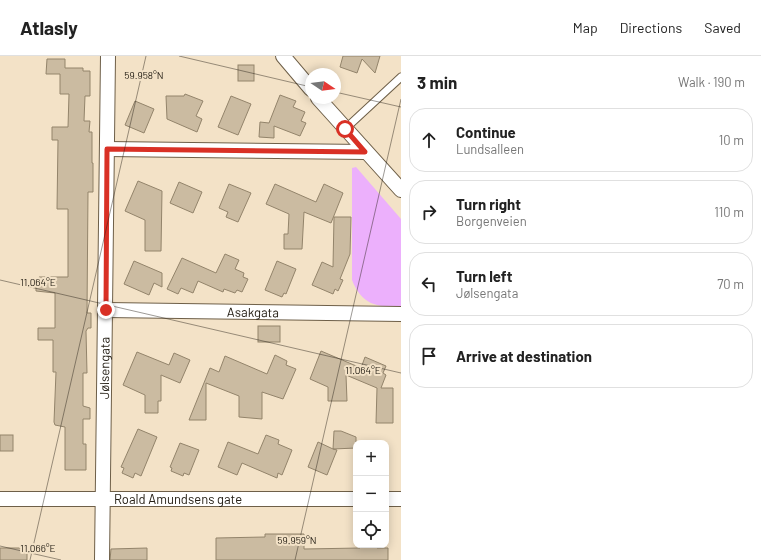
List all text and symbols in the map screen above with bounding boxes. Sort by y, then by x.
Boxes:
text: Atlasly [20,16,78,39]
text: Map [573,19,598,36]
text: Directions [620,19,682,36]
text: Saved [704,19,741,36]
north arrow [305,68,341,104]
text: 59.958°N [124,69,164,81]
text: 3 min [417,72,457,92]
text: Walk · 190 m [678,74,745,90]
route start [336,120,354,138]
text: Continue [456,123,516,141]
icon: ahead [418,129,440,151]
text: 10 m [719,132,744,148]
text: Lundsalleen [456,141,524,157]
text: Turn right [456,195,521,213]
icon: right [418,201,440,223]
text: 110 m [714,204,744,220]
text: Borgenveien [456,213,527,229]
text: Turn left [456,267,512,285]
icon: left [418,273,440,295]
text: 11.064°E [20,276,56,288]
text: 70 m [717,276,744,292]
text: Jølsengata [456,285,518,301]
route end [97,301,115,319]
street label: Asakgata [227,304,279,320]
street label: Jølsengata [96,337,113,399]
icon: arrive [418,345,440,367]
text: Arrive at destination [456,347,592,365]
text: 11.064°E [345,364,381,376]
map controls [353,440,389,548]
button: + [353,440,389,476]
button: − [353,476,389,512]
street label: Roald Amundsens gate [114,491,242,507]
button: locate [353,512,389,548]
text: 59.959°N [277,534,317,546]
text: 11.066°E [20,542,56,554]

